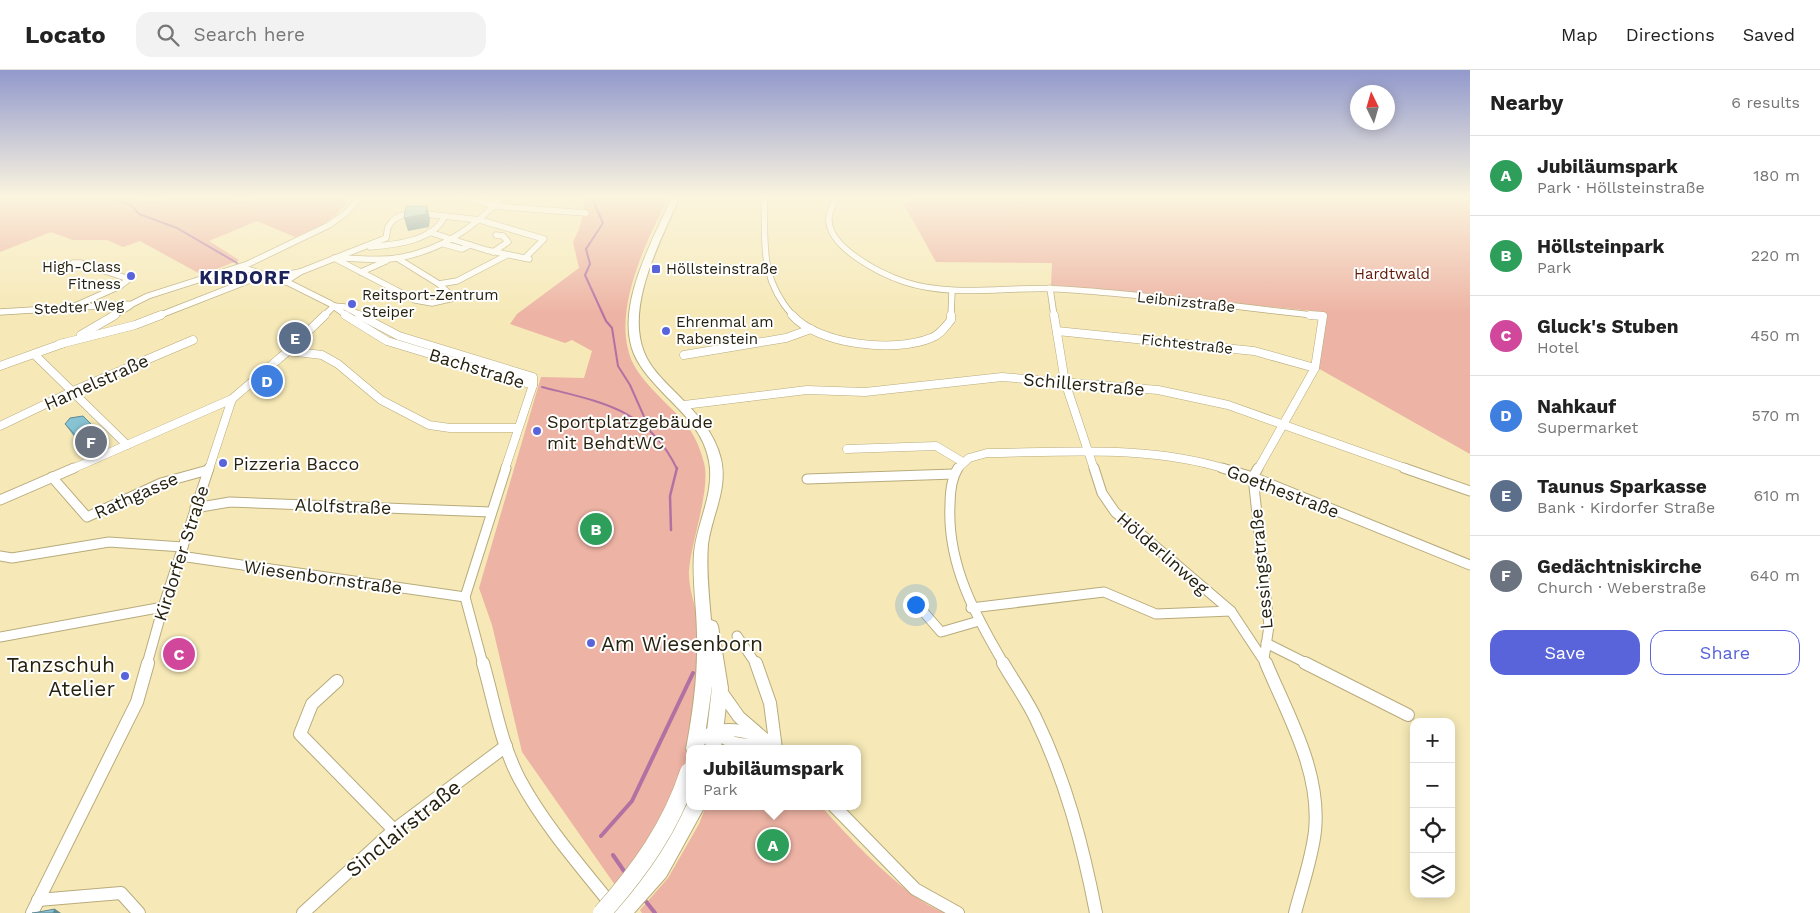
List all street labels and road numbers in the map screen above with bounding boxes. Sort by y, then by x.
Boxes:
street label: Leibnizstraße [1136,288,1236,316]
street label: Stedter Weg [34,296,124,318]
street label: Fichtestraße [1140,330,1234,358]
street label: Bachstraße [427,343,527,393]
street label: Hamelstraße [41,350,151,414]
street label: Schillerstraße [1022,368,1146,400]
street label: Goethestraße [1224,460,1342,522]
street label: Rathgasse [91,467,181,523]
street label: Kirdorfer Straße [149,483,213,623]
street label: Alolfstraße [294,494,392,518]
street label: Hölderlinweg [1113,508,1213,599]
street label: Lessingstraße [1245,508,1277,630]
street label: Wiesenbornstraße [242,555,404,599]
street label: Sinclairstraße [340,774,466,882]

